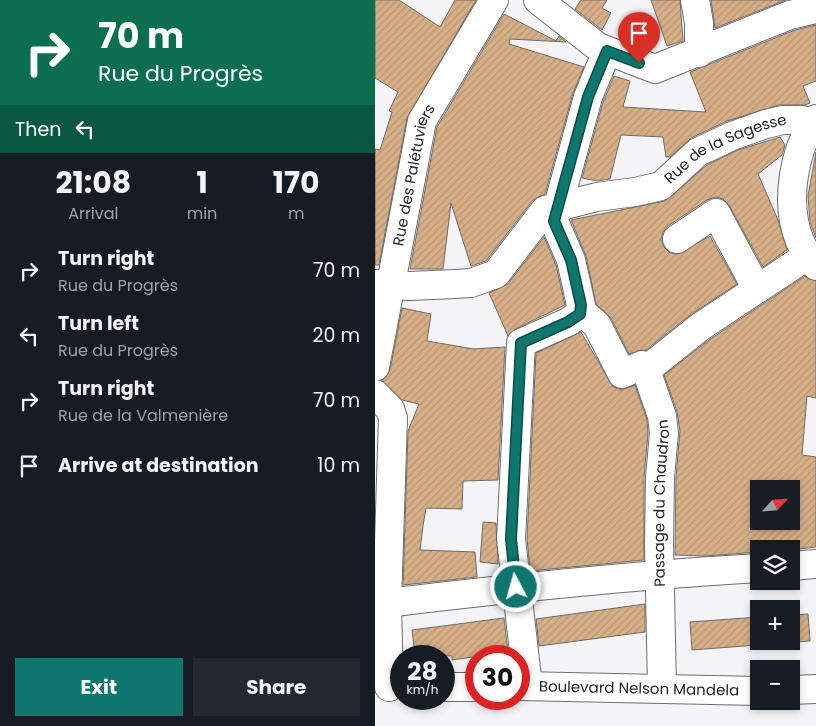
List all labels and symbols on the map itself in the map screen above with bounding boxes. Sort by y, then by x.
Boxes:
pin [618,12,660,63]
street label: Rue des Palétuviers [387,100,440,248]
street label: Rue de la Sagesse [659,109,788,188]
street label: Passage du Chaudron [648,418,674,587]
north arrow [750,480,800,530]
position arrow [489,560,541,612]
speed limit sign: 30 [465,645,530,710]
street label: Boulevard Nelson Mandela [539,675,739,701]

